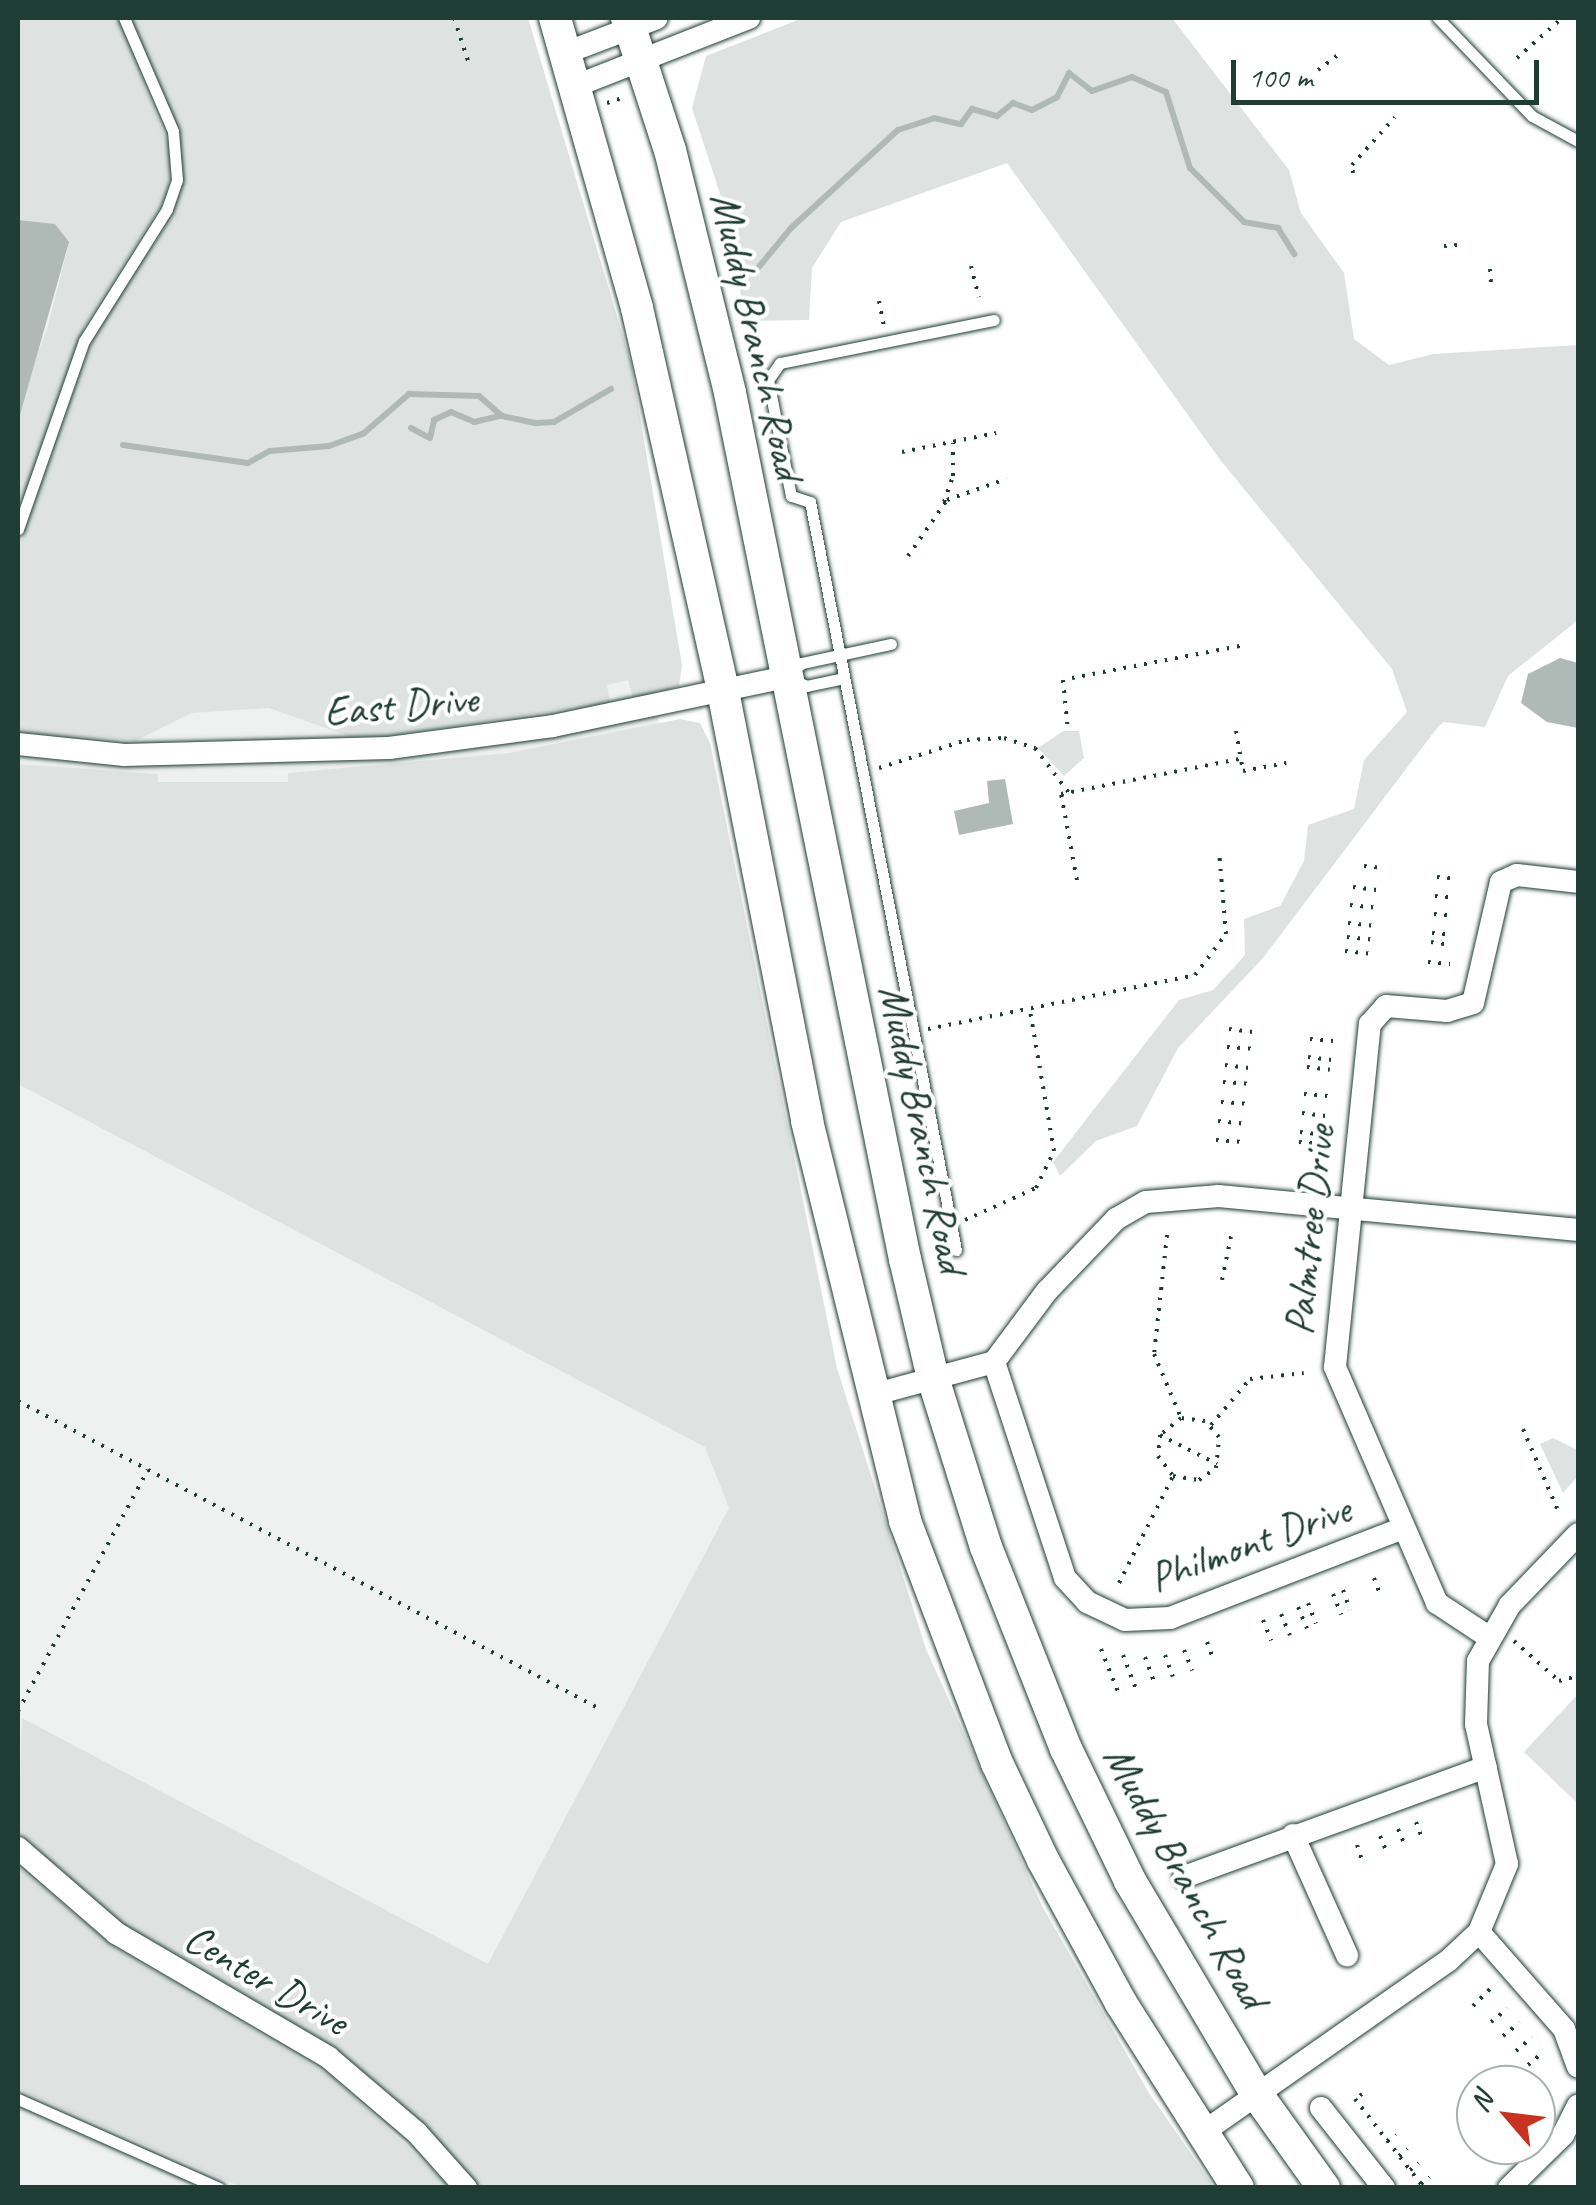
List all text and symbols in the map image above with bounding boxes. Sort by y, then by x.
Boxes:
scale bar [1236,40,1544,102]
text: 100 m [1248,58,1313,96]
street label: Muddy Branch Road [699,188,813,484]
street label: East Drive [322,674,480,738]
street label: Muddy Branch Road [867,981,977,1277]
street label: Palmtree Drive [1274,1123,1346,1337]
street label: Philmont Drive [1142,1484,1358,1604]
street label: Muddy Branch Road [1092,1737,1278,2017]
street label: Center Drive [175,1913,357,2047]
north arrow [1456,2065,1556,2165]
text: N [1461,2086,1500,2117]

